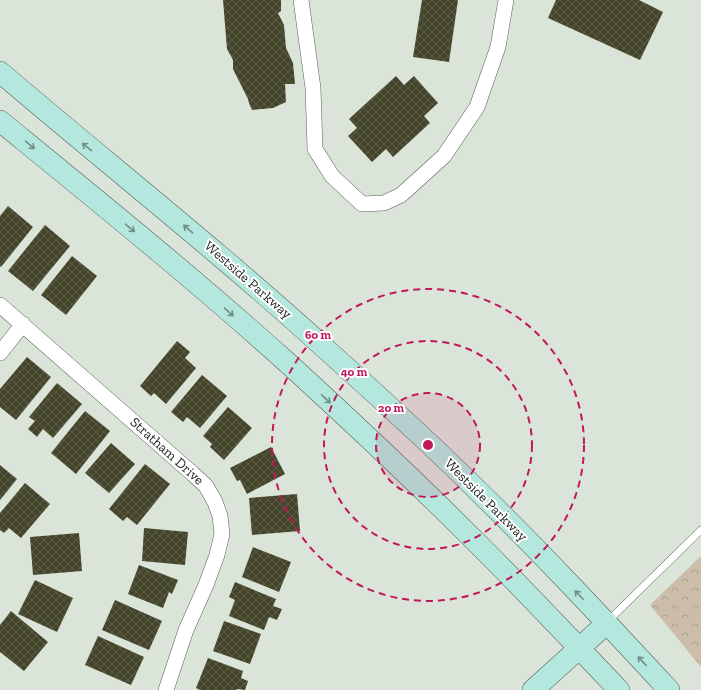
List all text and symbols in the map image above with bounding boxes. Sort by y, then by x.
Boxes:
one-way arrow [25,141,36,150]
one-way arrow [82,142,93,151]
one-way arrow [125,224,136,233]
one-way arrow [183,224,194,233]
street label: Westside Parkway [201,238,296,323]
one-way arrow [224,308,235,317]
text: 60 m [305,328,332,342]
text: 40 m [341,365,368,379]
one-way arrow [321,394,331,404]
text: 20 m [378,401,405,415]
street label: Stratham Drive [127,413,208,489]
centre of rings [421,438,435,452]
street label: Westside Parkway [441,455,531,545]
one-way arrow [575,590,584,600]
one-way arrow [638,656,647,666]

